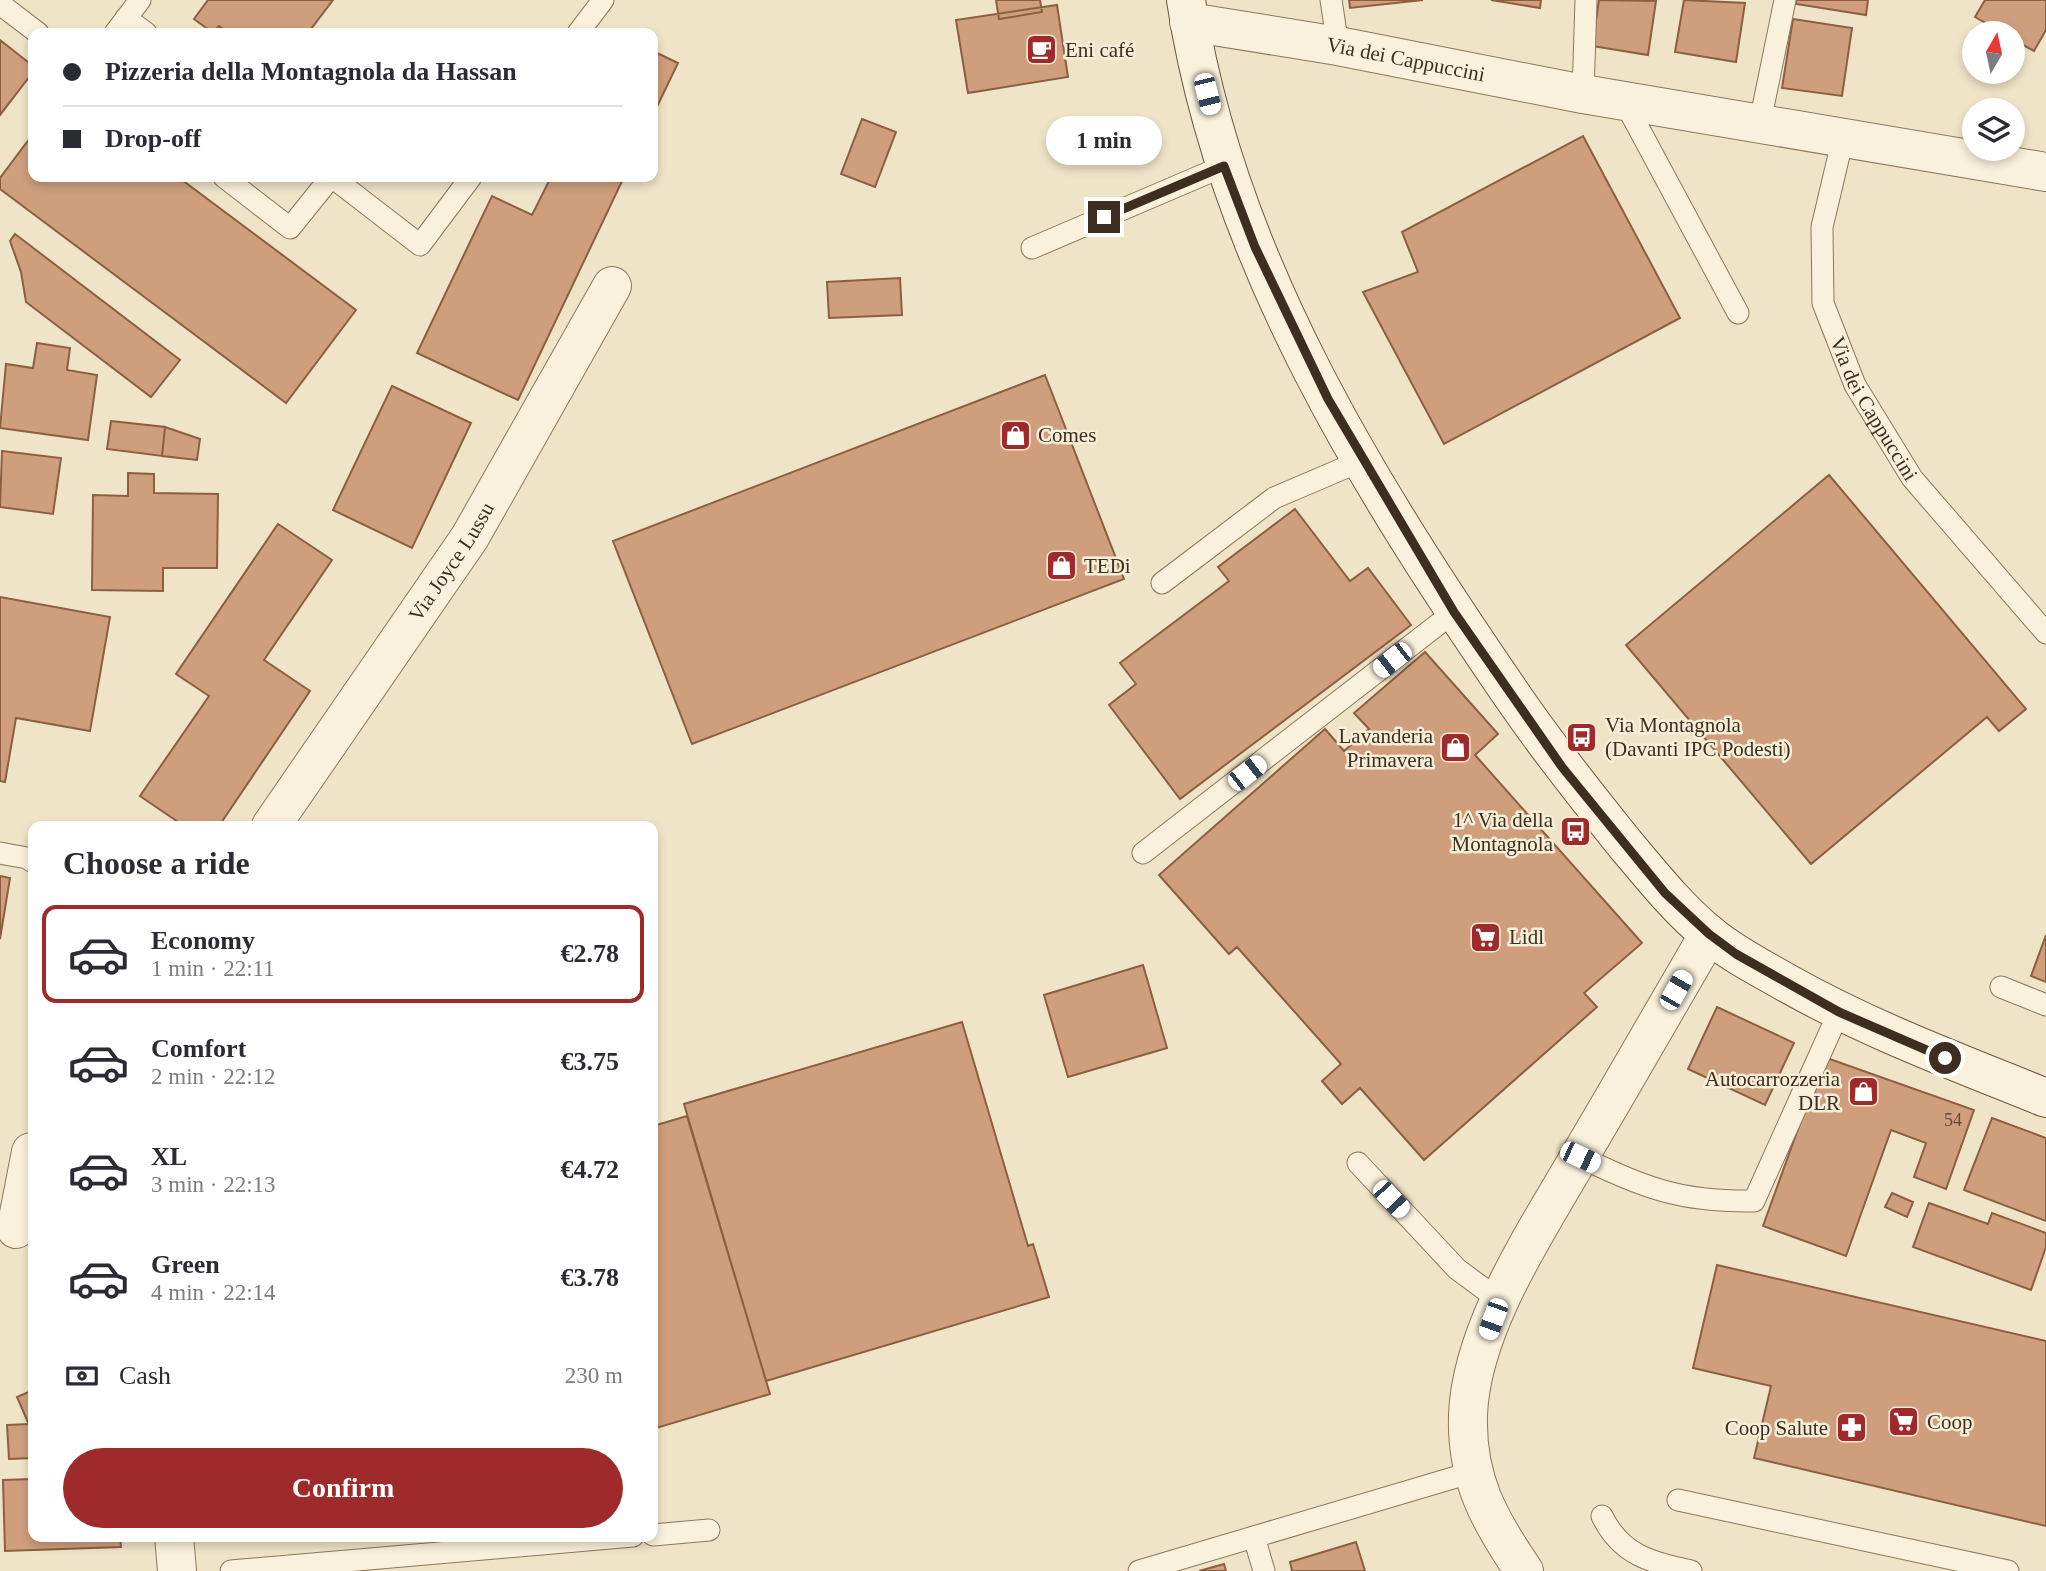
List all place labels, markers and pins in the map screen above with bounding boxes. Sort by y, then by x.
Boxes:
cafe icon: Eni café [1025,33,1059,67]
place label: Eni café [1065,38,1134,62]
shop icon: Comes [998,418,1032,452]
place label: Comes [1038,423,1096,447]
shop icon: TEDi [1044,549,1078,583]
place label: TEDi [1084,554,1131,578]
place label: Via Montagnola (Davanti IPC Podesti) [1605,713,1790,761]
bus stop icon: Via Montagnola (Davanti IPC Podesti) [1565,720,1599,754]
place label: Lavanderia Primavera [1339,724,1434,772]
shop icon: Lavanderia Primavera [1439,731,1473,765]
place label: 1^ Via della Montagnola [1452,808,1554,856]
bus stop icon: 1^ Via della Montagnola [1559,815,1593,849]
supermarket icon: Lidl [1469,920,1503,954]
place label: Lidl [1509,925,1544,949]
place label: Autocarrozzeria DLR [1705,1067,1841,1115]
shop icon: Autocarrozzeria DLR [1846,1074,1880,1108]
supermarket icon: Coop [1887,1405,1921,1439]
place label: Coop [1927,1410,1973,1434]
pharmacy icon: Coop Salute [1834,1411,1868,1445]
place label: Coop Salute [1725,1416,1828,1440]

